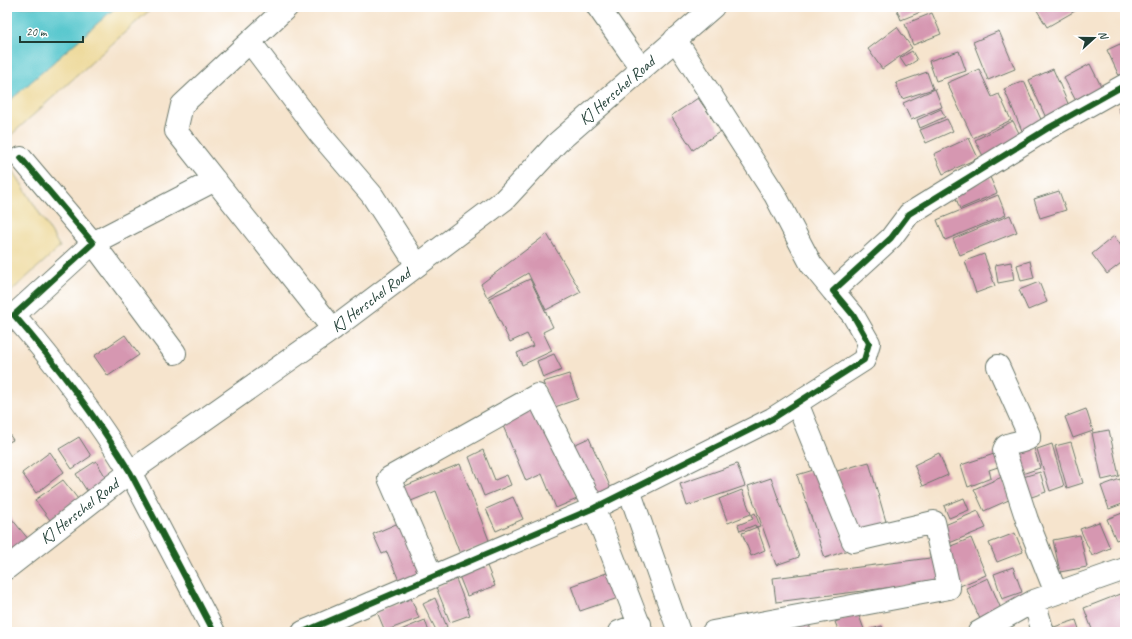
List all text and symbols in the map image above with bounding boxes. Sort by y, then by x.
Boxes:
scale bar [20,18,83,44]
north arrow [1074,18,1114,58]
text: 20 m [26,24,48,40]
text: N [1096,29,1112,42]
street label: KJ Herschel Road [575,50,661,129]
street label: KJ Herschel Road [327,262,417,337]
street label: KJ Herschel Road [36,473,125,548]

